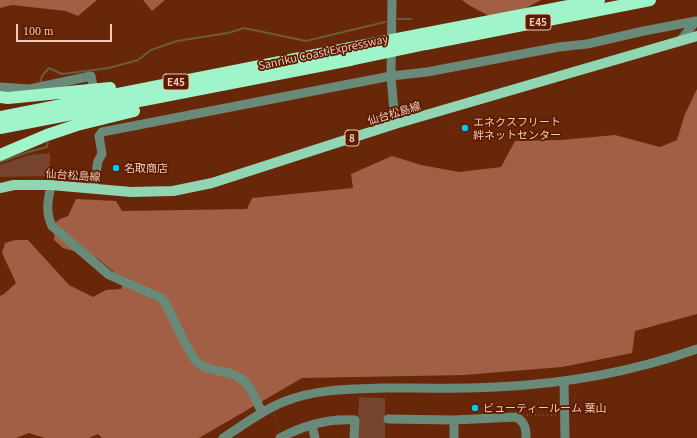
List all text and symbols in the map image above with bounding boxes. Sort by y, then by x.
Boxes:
road number: E45 [525,14,551,30]
scale bar [18,16,114,42]
text: 100 m [23,24,53,38]
street label: Sanriku Coast Expressway [257,32,389,72]
road number: E45 [163,74,189,90]
street label: 仙台松島線 [366,99,422,127]
place label: エネクスフリート 絆ネットセンター [473,115,561,141]
marker: エネクスフリート 絆ネットセンター [460,123,470,133]
road number: 8 [345,130,359,146]
place label: 名取商店 [124,161,168,175]
marker: 名取商店 [111,163,121,173]
street label: 仙台松島線 [45,166,101,184]
place label: ビューティールーム 葉山 [483,401,606,415]
marker: ビューティールーム 葉山 [470,403,480,413]

